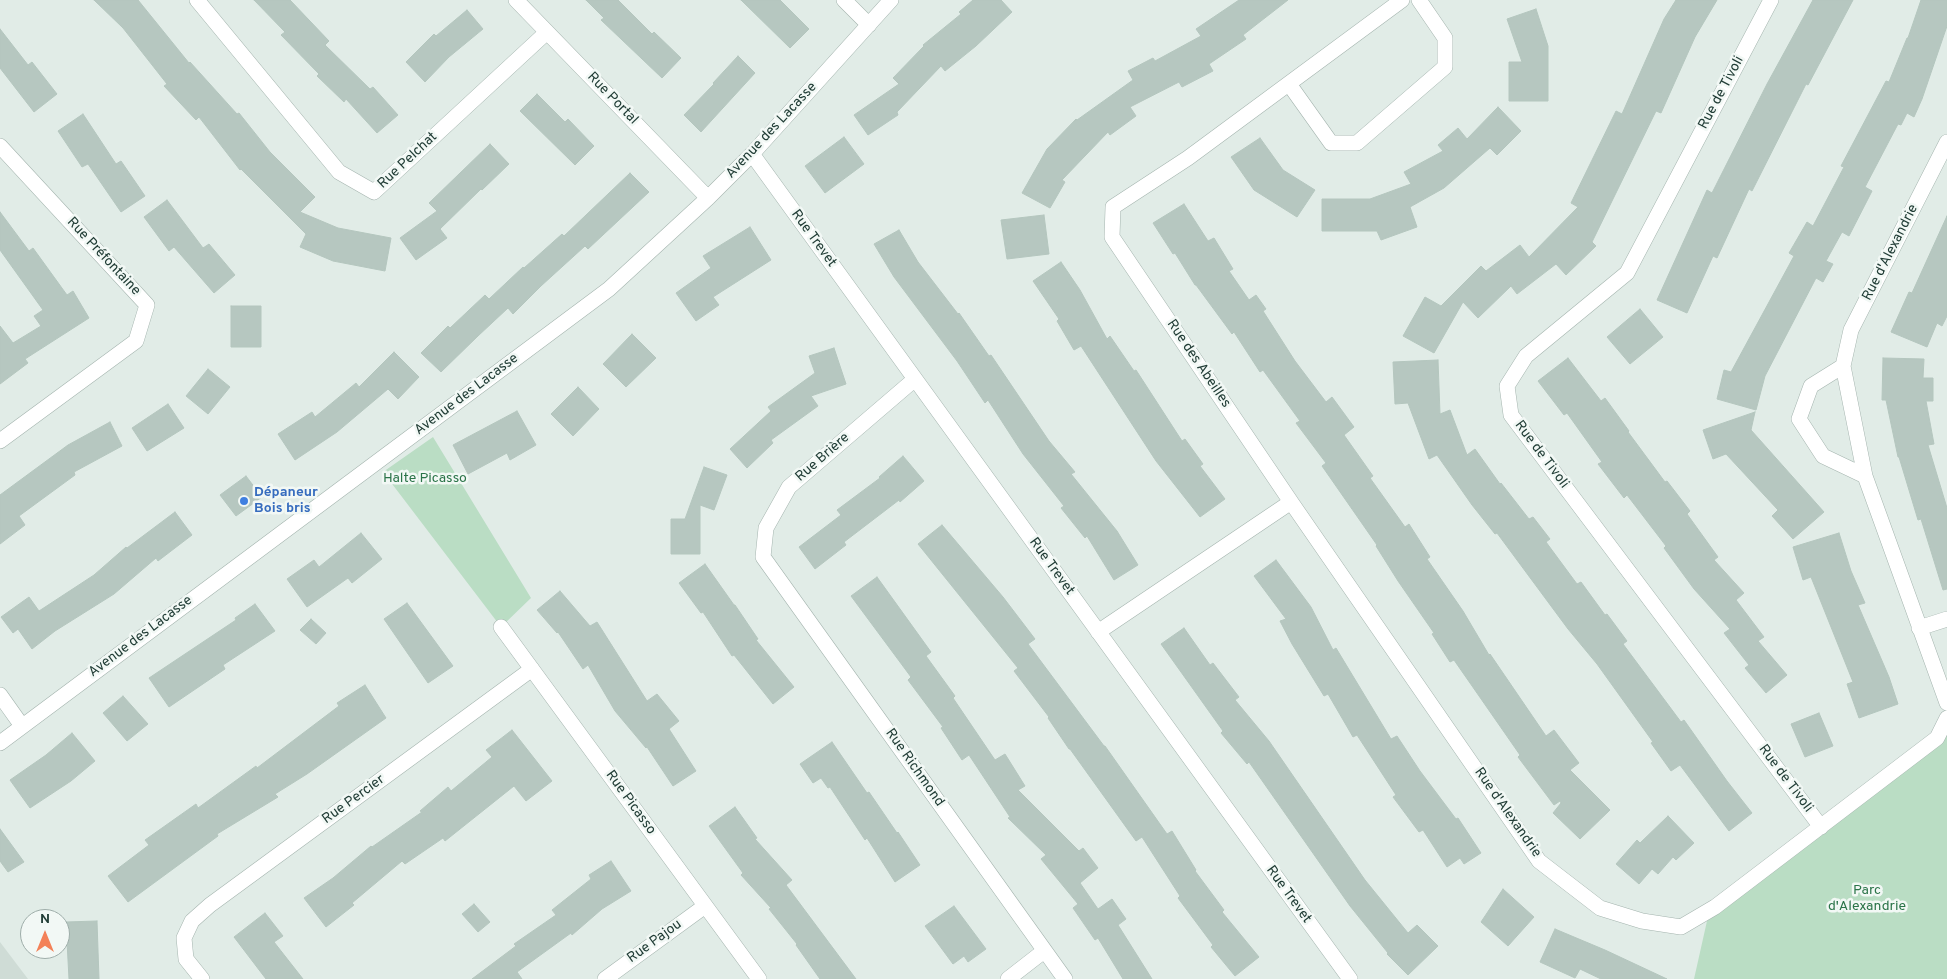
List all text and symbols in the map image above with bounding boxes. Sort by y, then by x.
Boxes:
street label: Rue de Tivoli [1696,54,1748,132]
street label: Rue Portal [583,69,641,129]
street label: Avenue des Lacasse [723,79,821,183]
street label: Rue Pelchat [375,129,441,193]
street label: Rue d'Alexandrie [1860,202,1922,304]
street label: Rue Trevet [787,207,839,271]
street label: Rue Préfontaine [63,214,143,300]
street label: Rue des Abeilles [1162,317,1234,411]
street label: Avenue des Lacasse [412,351,522,439]
street label: Rue de Tivoli [1510,418,1572,492]
street label: Rue Brière [793,430,853,486]
park label: Halte Picasso [383,471,467,487]
place label: Dépaneur Bois bris [254,485,318,518]
marker: Dépaneur Bois bris [238,495,250,507]
street label: Rue Trevet [1025,535,1077,599]
street label: Avenue des Lacasse [86,593,196,681]
street label: Rue Richmond [881,726,947,810]
street label: Rue de Tivoli [1754,742,1816,816]
street label: Rue d'Alexandrie [1470,765,1544,861]
street label: Rue Picasso [601,768,659,838]
street label: Rue Percier [320,772,388,828]
street label: Rue Trevet [1262,863,1314,927]
park label: Parc d'Alexandrie [1828,883,1906,916]
north arrow [20,909,70,959]
text: N [40,911,50,928]
street label: Rue Pajou [624,917,686,967]

